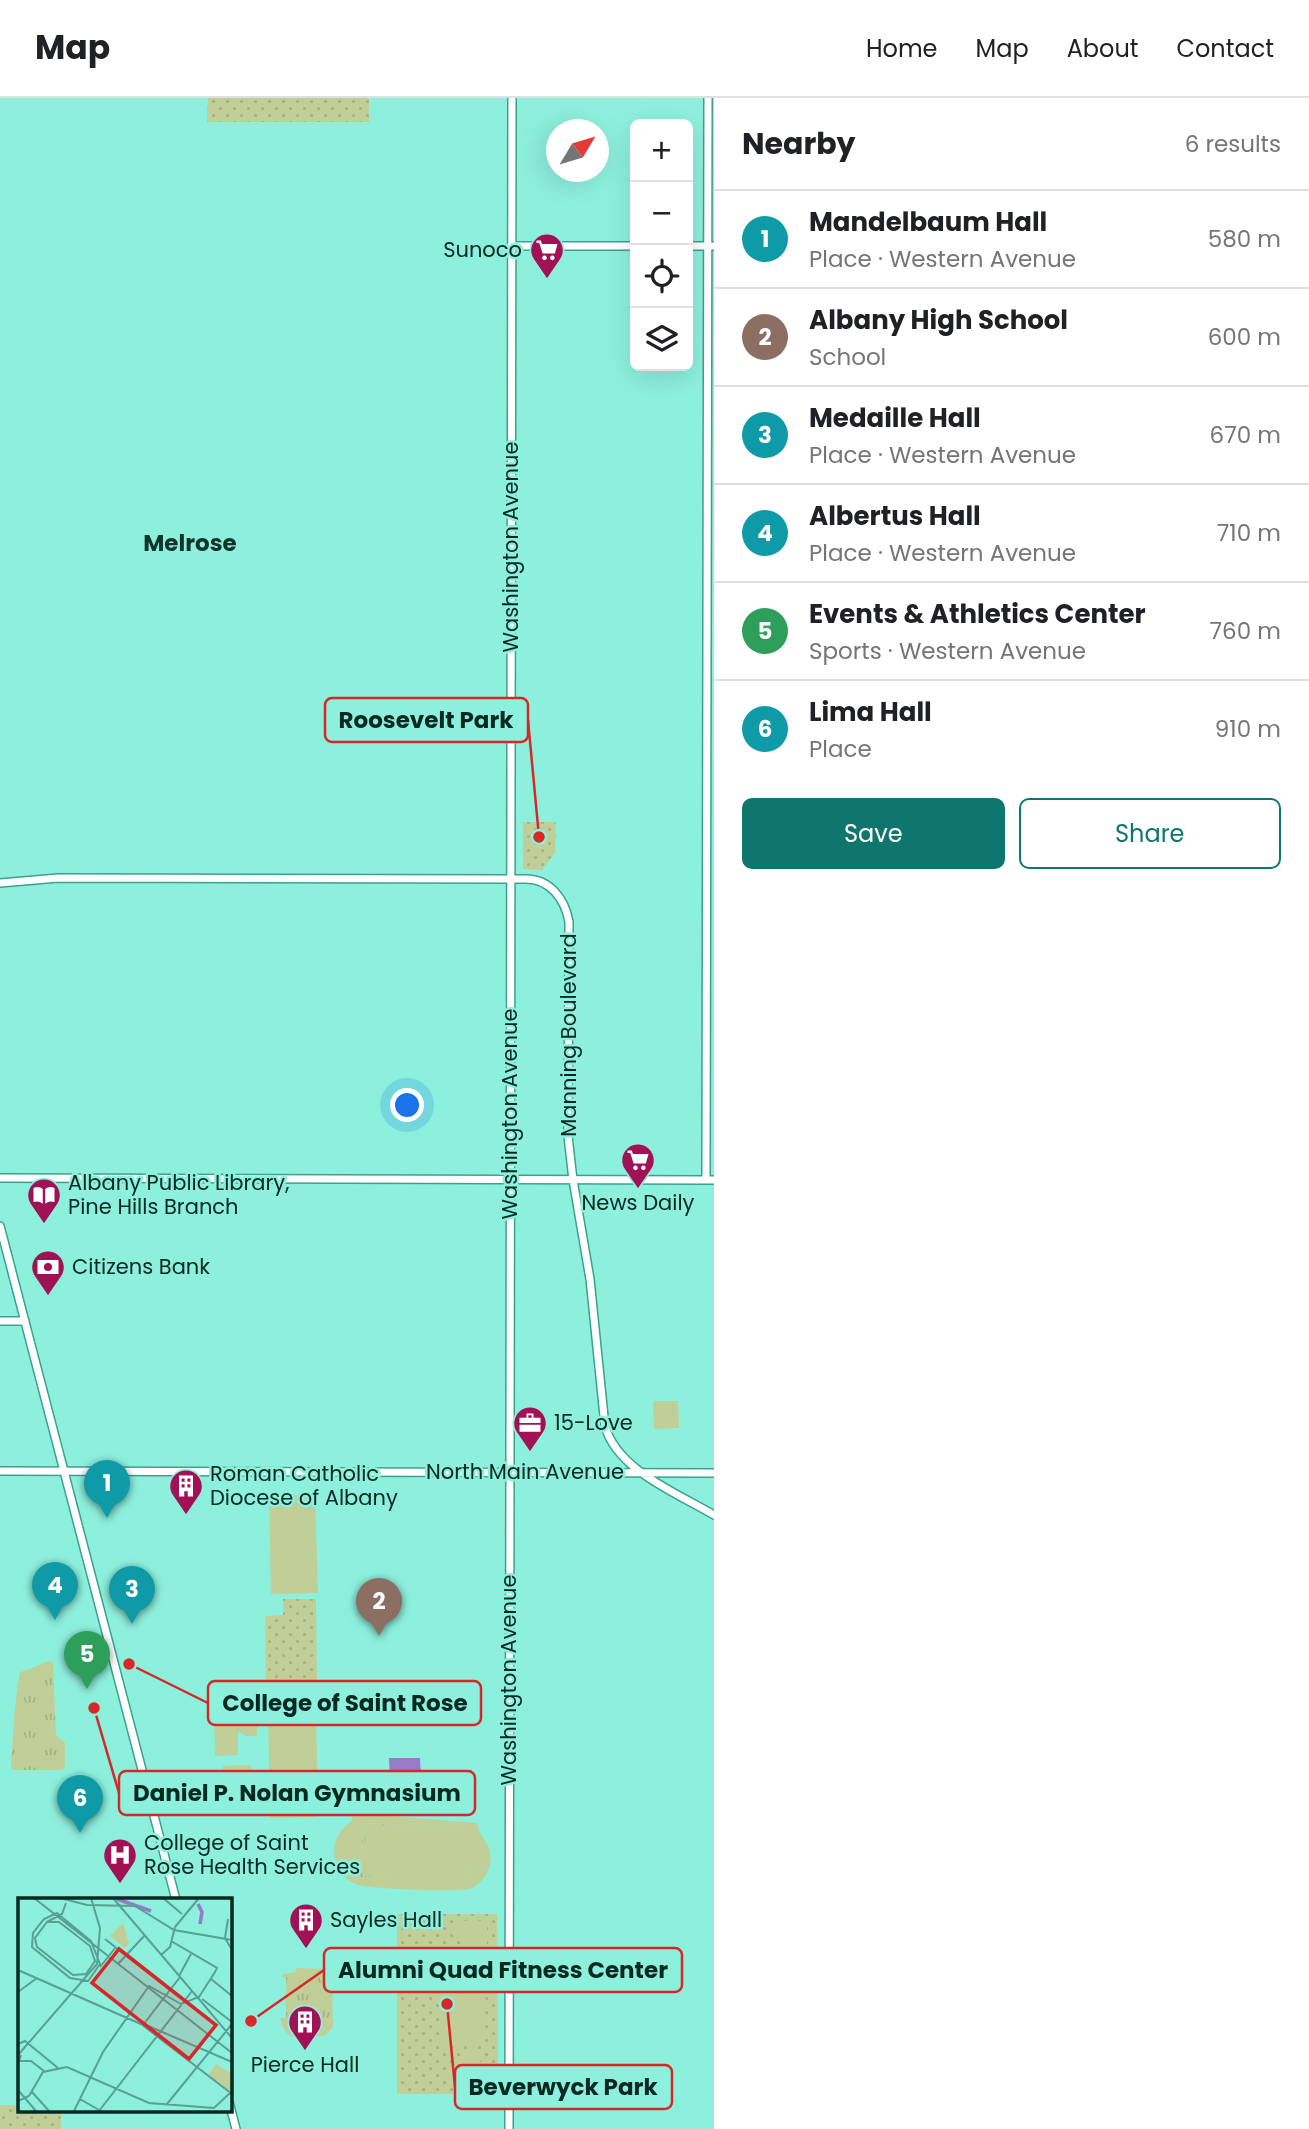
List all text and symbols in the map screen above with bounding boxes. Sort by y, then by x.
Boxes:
text: Map [35,24,110,71]
text: Home [866,32,938,65]
text: Map [976,32,1029,65]
text: About [1067,32,1138,65]
text: Contact [1176,32,1274,65]
north arrow [546,119,609,182]
map controls [630,119,693,371]
button: + [630,119,693,182]
text: Nearby [742,122,856,165]
text: 6 results [1185,128,1281,160]
button: − [630,182,693,245]
text: Mandelbaum Hall [809,204,1047,240]
text: 1 [761,223,769,255]
text: 580 m [1208,223,1281,255]
supermarket icon: Sunoco [528,231,566,280]
place label: Sunoco [443,235,522,264]
text: Place · Western Avenue [809,243,1076,275]
button: locate [630,245,693,308]
text: Albany High School [809,302,1068,338]
button: layers [630,308,693,371]
text: 2 [758,321,772,353]
text: 600 m [1208,321,1281,353]
text: School [809,341,886,373]
text: Medaille Hall [809,400,981,436]
text: 3 [758,419,772,451]
text: 670 m [1210,419,1281,451]
text: Place · Western Avenue [809,439,1076,471]
street label: Washington Avenue [496,442,525,652]
text: Albertus Hall [809,498,981,534]
text: 4 [757,517,773,549]
text: 710 m [1217,517,1281,549]
district label: Melrose [143,527,237,559]
text: Place · Western Avenue [809,537,1076,569]
text: Events & Athletics Center [809,596,1146,632]
text: 5 [758,615,772,647]
text: 760 m [1210,615,1281,647]
text: Sports · Western Avenue [809,635,1086,667]
text: Lima Hall [809,694,932,730]
callout: Roosevelt Park [325,698,528,742]
text: Roosevelt Park [339,704,514,736]
text: 6 [758,713,772,745]
text: 910 m [1215,713,1281,745]
text: Place [809,733,872,765]
button: Save [742,798,1005,869]
button: Share [1019,798,1281,869]
street label: Manning Boulevard [554,933,583,1137]
street label: Washington Avenue [495,1009,524,1219]
your location [390,1088,424,1122]
supermarket icon: News Daily [619,1141,657,1190]
place label: Albany Public Library, Pine Hills Branch [68,1168,289,1221]
library icon: Albany Public Library, Pine Hills Branch [25,1176,63,1225]
place label: News Daily [582,1188,695,1217]
bank icon: Citizens Bank [29,1248,67,1297]
place label: Citizens Bank [72,1252,210,1281]
office icon: 15-Love [511,1404,549,1453]
place label: 15-Love [554,1408,633,1437]
street label: North Main Avenue [426,1457,624,1486]
place label: Roman Catholic Diocese of Albany [210,1459,398,1512]
pin: 1 [84,1460,130,1518]
building icon: Roman Catholic Diocese of Albany [167,1467,205,1516]
pin: 4 [32,1562,78,1620]
pin: 3 [109,1566,155,1624]
street label: Washington Avenue [494,1575,523,1785]
pin: 2 [356,1578,402,1636]
pin: 5 [64,1631,110,1689]
callout: College of Saint Rose [208,1681,481,1725]
text: College of Saint Rose [222,1687,468,1719]
callout: Daniel P. Nolan Gymnasium [119,1771,475,1815]
pin: 6 [57,1775,103,1833]
text: Daniel P. Nolan Gymnasium [133,1777,461,1809]
place label: College of Saint Rose Health Services [144,1828,360,1881]
hospital icon: College of Saint Rose Health Services [101,1836,139,1885]
inset map [18,1898,231,2112]
building icon: Sayles Hall [287,1901,325,1950]
place label: Sayles Hall [330,1905,442,1934]
callout: Alumni Quad Fitness Center [324,1948,682,1992]
text: Alumni Quad Fitness Center [338,1954,668,1986]
building icon: Pierce Hall [286,2003,324,2052]
place label: Pierce Hall [251,2050,359,2079]
callout: Beverwyck Park [455,2065,672,2109]
text: Beverwyck Park [468,2071,658,2103]

